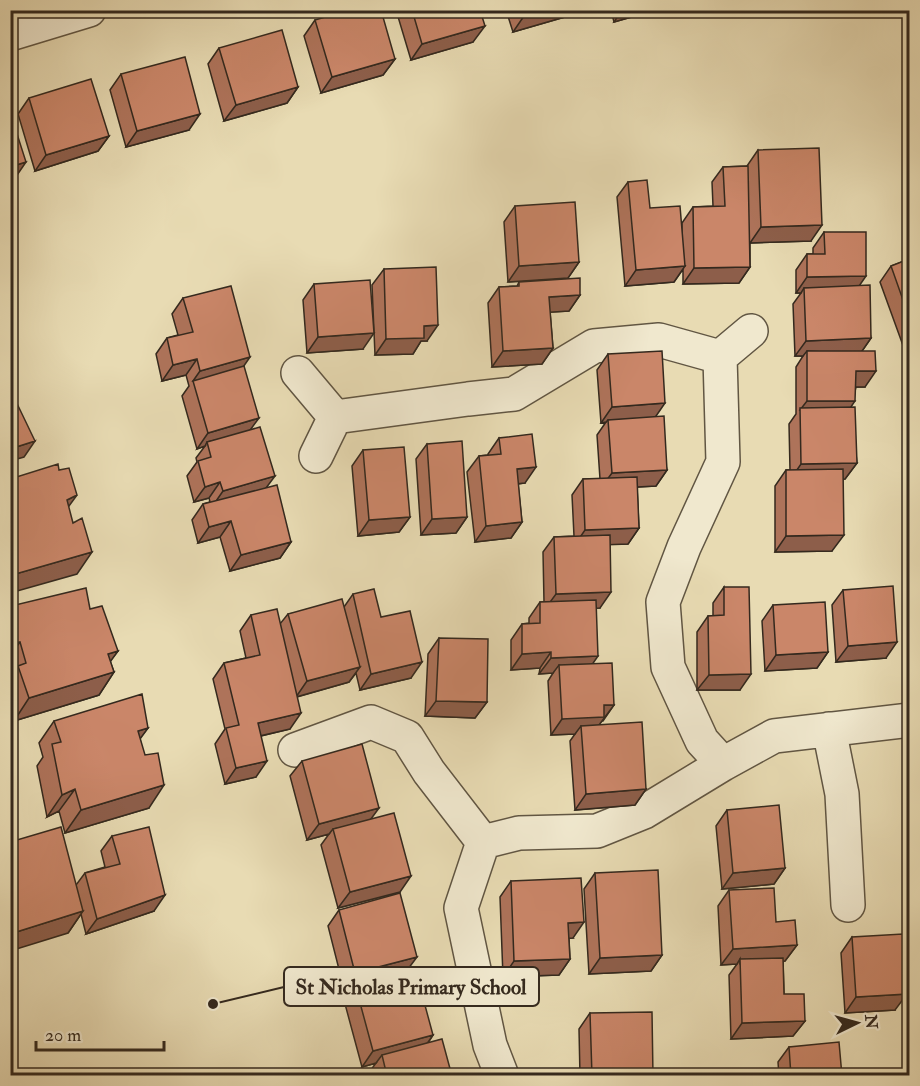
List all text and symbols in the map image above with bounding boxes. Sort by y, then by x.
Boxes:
callout: St Nicholas Primary School [284,967,539,1006]
text: St Nicholas Primary School [296,974,527,1001]
north arrow [827,993,887,1053]
text: N [860,1013,882,1030]
scale bar [36,1014,164,1052]
text: 20 m [45,1024,81,1047]

